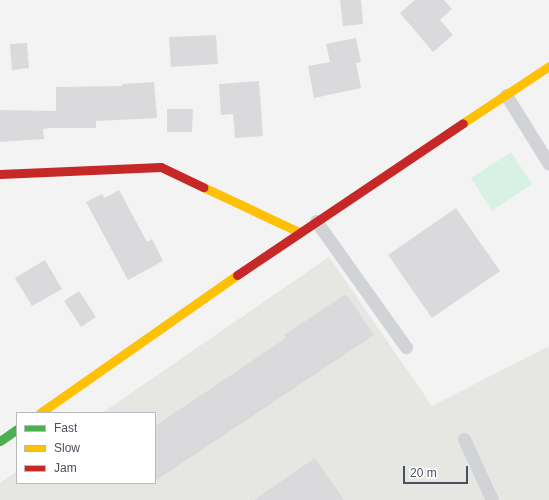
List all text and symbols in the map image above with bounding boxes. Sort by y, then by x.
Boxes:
legend [16,412,156,484]
text: Fast [54,421,77,435]
text: Slow [54,441,80,455]
scale bar [405,458,470,484]
text: Jam [54,461,77,475]
text: 20 m [410,466,437,480]

